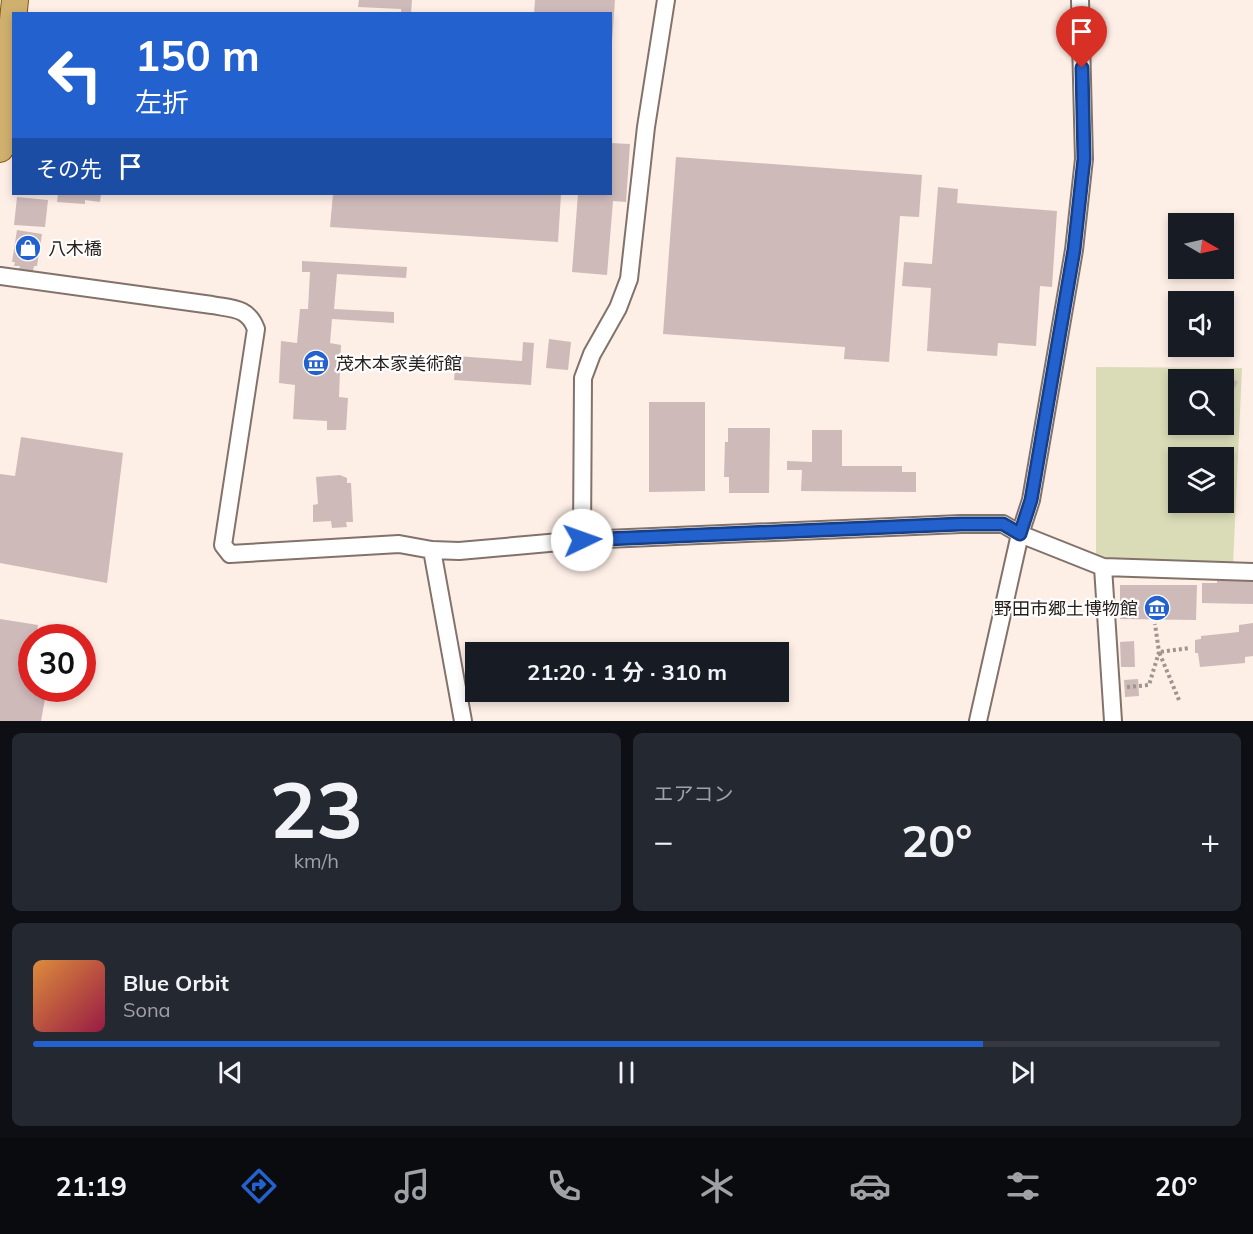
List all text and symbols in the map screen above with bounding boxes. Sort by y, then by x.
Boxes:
pin [1056,6,1107,68]
icon: arrive [1065,15,1098,48]
text: 150 m [135,29,260,82]
icon: left [36,36,114,114]
text: 左折 [135,85,189,119]
icon: arrive [114,150,147,183]
text: その先 [36,155,102,183]
north arrow [1168,213,1234,279]
map controls [1168,213,1234,513]
shop icon: 八木橋 [13,233,43,263]
place label: 八木橋 [48,237,102,260]
button: sound [1168,291,1234,357]
museum icon: 茂木本家美術館 [301,348,331,378]
place label: 茂木本家美術館 [336,352,462,375]
button: search [1168,369,1234,435]
button: layers [1168,447,1234,513]
position arrow [550,508,614,572]
museum icon: 野田市郷土博物館 [1142,593,1172,623]
place label: 野田市郷土博物館 [994,597,1138,620]
speed limit sign: 30 [18,624,96,702]
text: 21:20 · 1 分 · 310 m [527,658,727,686]
text: 23 [269,760,363,858]
text: エアコン [654,781,734,806]
text: 20° [901,812,972,868]
text: − [654,820,673,861]
text: + [1200,820,1220,861]
text: km/h [294,848,339,873]
text: Blue Orbit [123,969,229,997]
text: Sona [123,997,171,1022]
icon: previous [214,1056,247,1089]
icon: pause [610,1056,643,1089]
icon: next [1006,1056,1039,1089]
icon: directions [238,1165,280,1207]
icon: music [391,1165,433,1207]
icon: phone [543,1165,585,1207]
icon: climate [696,1165,738,1207]
icon: car [849,1165,891,1207]
icon: filters [1002,1165,1044,1207]
text: 21:19 [55,1169,127,1203]
text: 20° [1155,1169,1197,1203]

